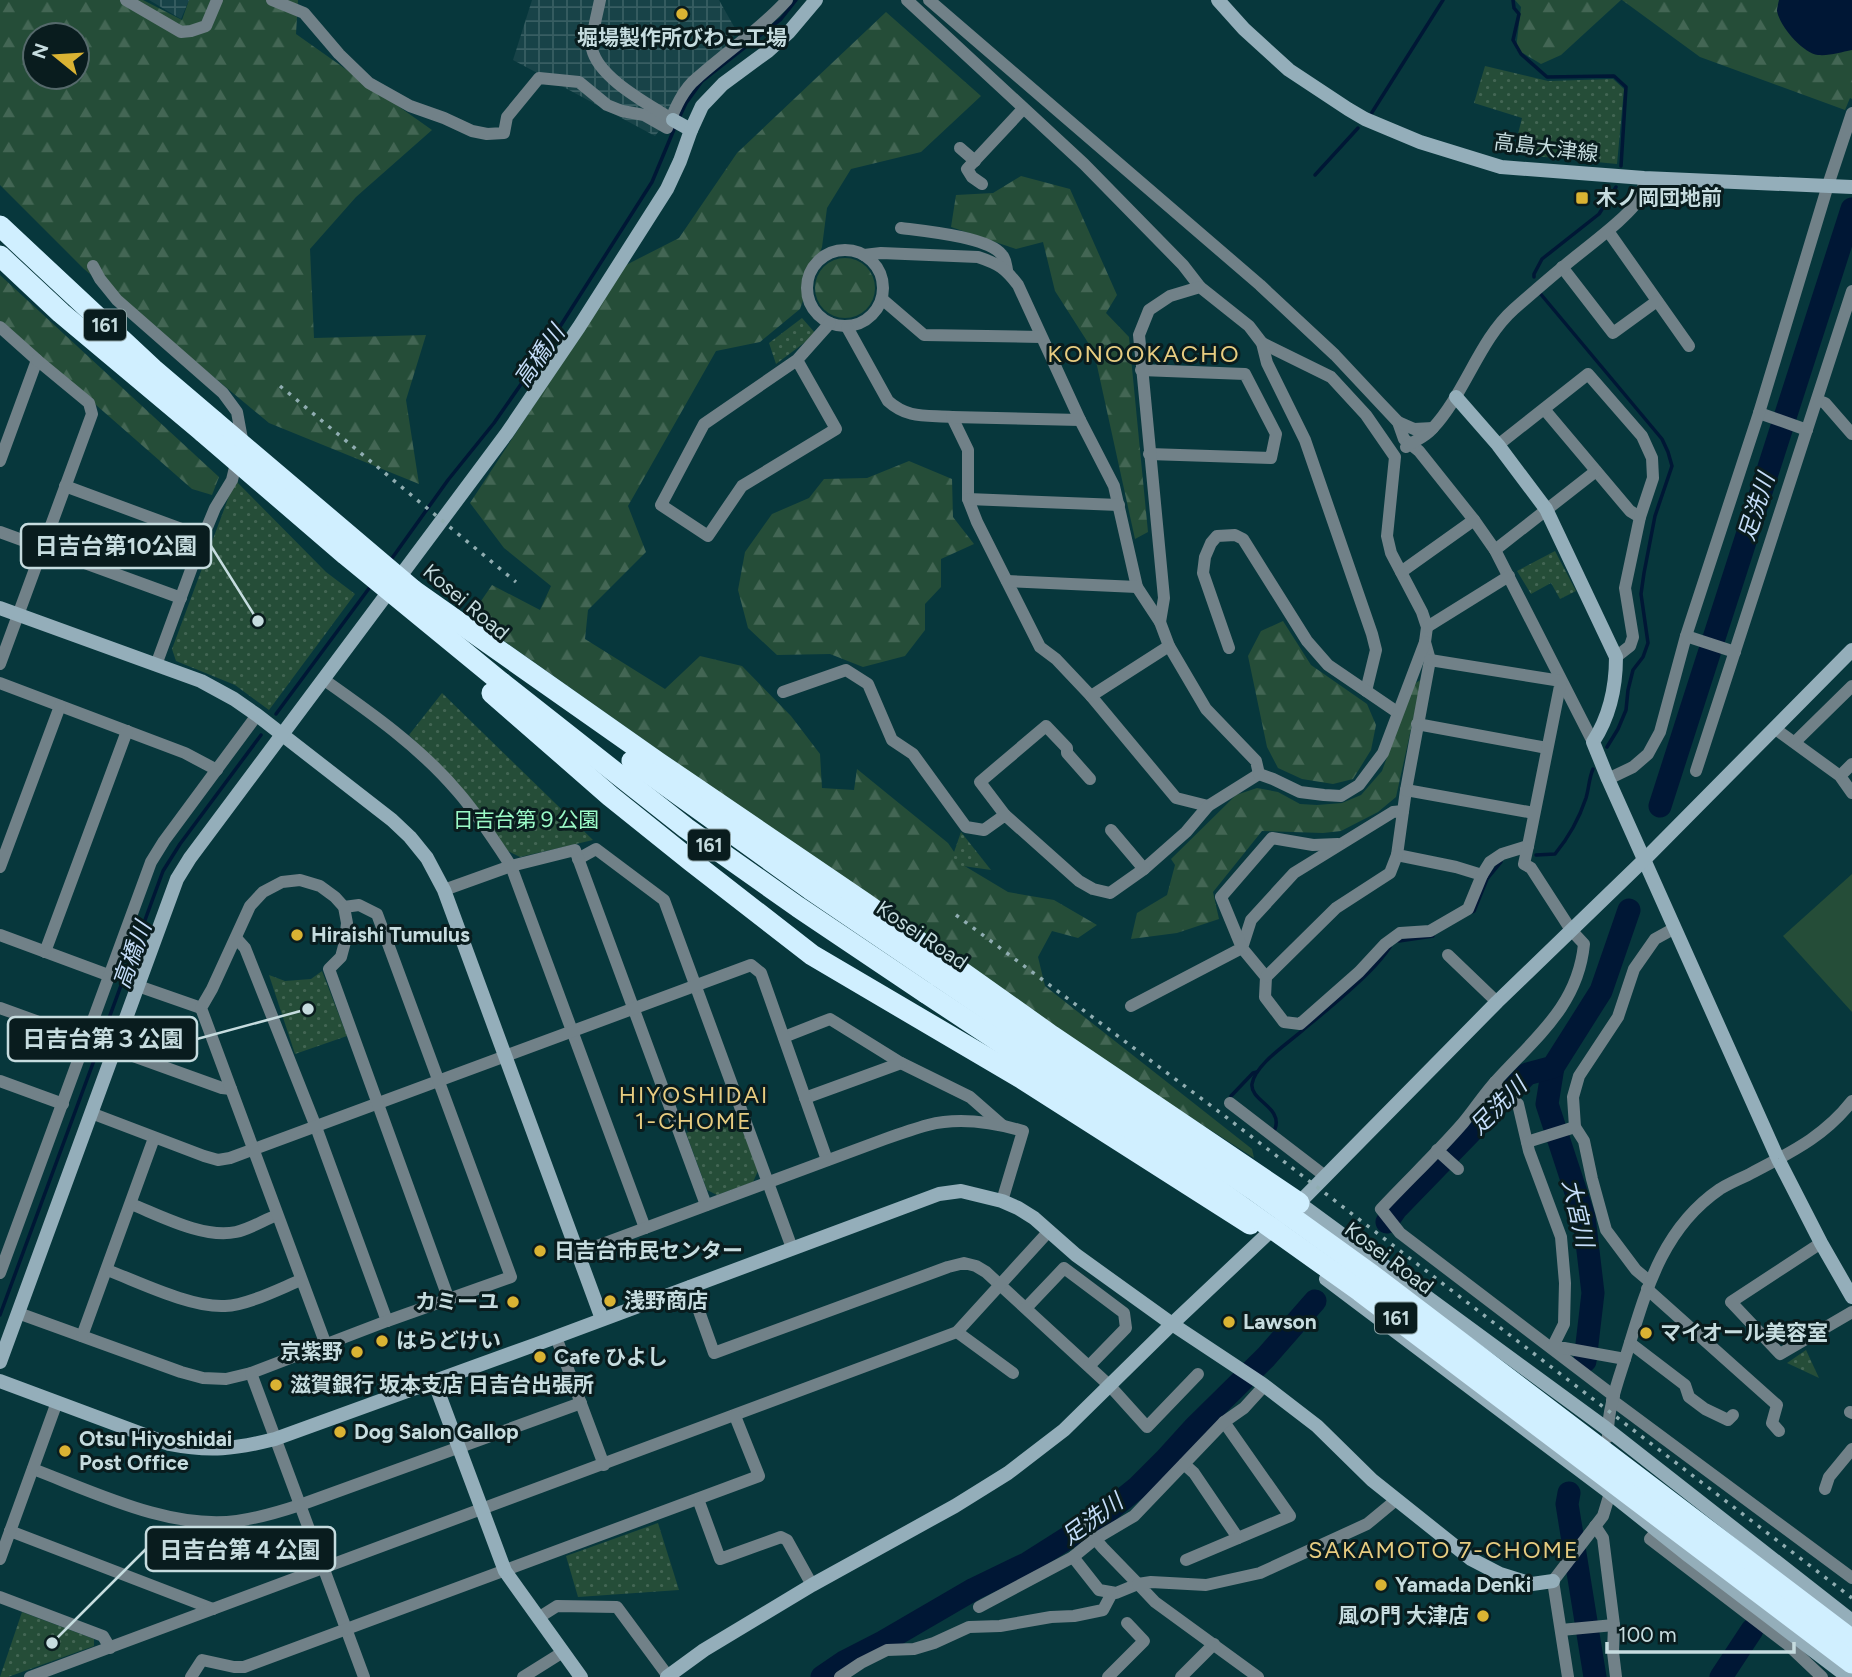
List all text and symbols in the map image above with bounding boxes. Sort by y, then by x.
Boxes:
marker: 堀場製作所びわこ工場 [674,6,690,22]
north arrow [21,21,91,91]
place label: 堀場製作所びわこ工場 [577,25,787,50]
text: N [27,40,54,61]
street label: 高島大津線 [1492,129,1600,166]
place label: 木ノ岡団地前 [1596,185,1722,210]
marker: 木ノ岡団地前 [1574,190,1590,206]
road number: 161 [84,310,126,340]
water label: 高橋川 [508,317,572,392]
district label: KONOOKACHO [1047,339,1241,368]
water label: 足洗川 [1732,467,1781,544]
callout: 日吉台第10公園 [21,524,211,568]
text: 日吉台第10公園 [35,532,197,560]
street label: Kosei Road [418,558,514,645]
park label: 日吉台第９公園 [453,807,600,832]
road number: 161 [688,830,730,860]
street label: Kosei Road [872,895,973,974]
water label: 高橋川 [107,915,158,992]
place label: Hiraishi Tumulus [311,922,470,947]
marker: Hiraishi Tumulus [289,927,305,943]
callout: 日吉台第３公園 [8,1017,197,1061]
text: 日吉台第３公園 [23,1025,184,1053]
water label: 足洗川 [1464,1070,1534,1140]
district label: HIYOSHIDAI 1-CHOME [619,1081,769,1135]
water label: 大宮川 [1557,1176,1600,1253]
street label: Kosei Road [1340,1216,1439,1299]
place label: 日吉台市民センター [554,1238,743,1263]
marker: 日吉台市民センター [532,1243,548,1259]
place label: 浅野商店 [624,1288,708,1313]
place label: カミーユ [415,1289,499,1314]
marker: 浅野商店 [602,1293,618,1309]
marker: カミーユ [505,1294,521,1310]
road number: 161 [1375,1302,1417,1334]
place label: Lawson [1243,1309,1317,1334]
marker: Lawson [1221,1314,1237,1330]
place label: マイオール美容室 [1660,1320,1828,1345]
marker: マイオール美容室 [1638,1325,1654,1341]
place label: はらどけい [396,1328,501,1353]
marker: はらどけい [374,1333,390,1349]
place label: 京紫野 [280,1339,343,1364]
marker: 京紫野 [349,1344,365,1360]
place label: Cafe ひよし [554,1344,668,1369]
marker: Cafe ひよし [532,1349,548,1365]
place label: 滋賀銀行 坂本支店 日吉台出張所 [290,1372,594,1397]
marker: 滋賀銀行 坂本支店 日吉台出張所 [268,1377,284,1393]
place label: Dog Salon Gallop [354,1419,519,1444]
marker: Dog Salon Gallop [332,1424,348,1440]
place label: Otsu Hiyoshidai Post Office [79,1426,232,1475]
marker: Otsu Hiyoshidai Post Office [57,1443,73,1459]
water label: 足洗川 [1056,1486,1131,1551]
callout: 日吉台第４公園 [146,1527,335,1571]
text: 日吉台第４公園 [160,1536,321,1564]
district label: SAKAMOTO 7-CHOME [1308,1536,1580,1564]
place label: Yamada Denki [1395,1572,1531,1597]
marker: Yamada Denki [1373,1577,1389,1593]
place label: 風の門 大津店 [1338,1603,1469,1628]
marker: 風の門 大津店 [1475,1608,1491,1624]
scale bar [1607,1610,1794,1654]
text: 100 m [1618,1622,1677,1647]

